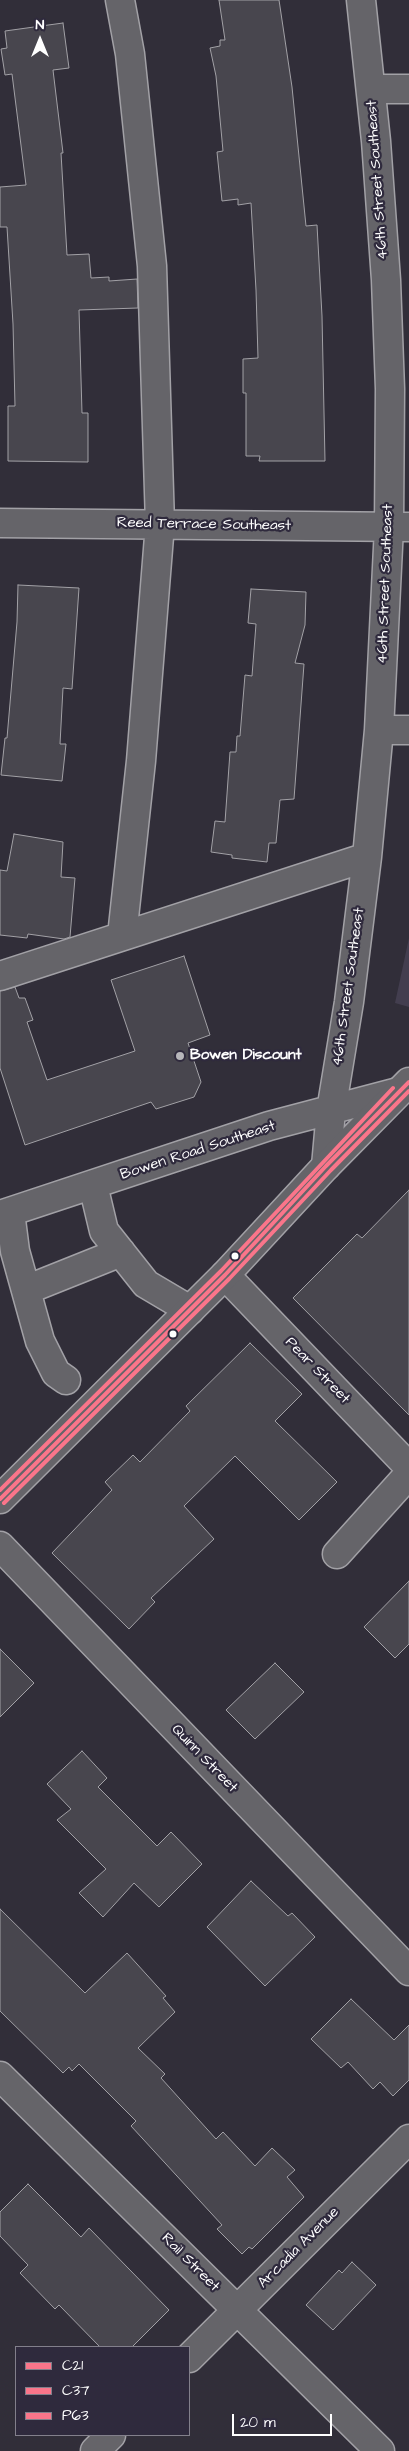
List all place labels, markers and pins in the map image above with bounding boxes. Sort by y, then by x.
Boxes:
place label: Bowen Discount [190,1047,301,1065]
marker: Bowen Discount [174,1050,186,1062]
unlabelled marker [230,1251,240,1261]
unlabelled marker [168,1329,178,1339]

